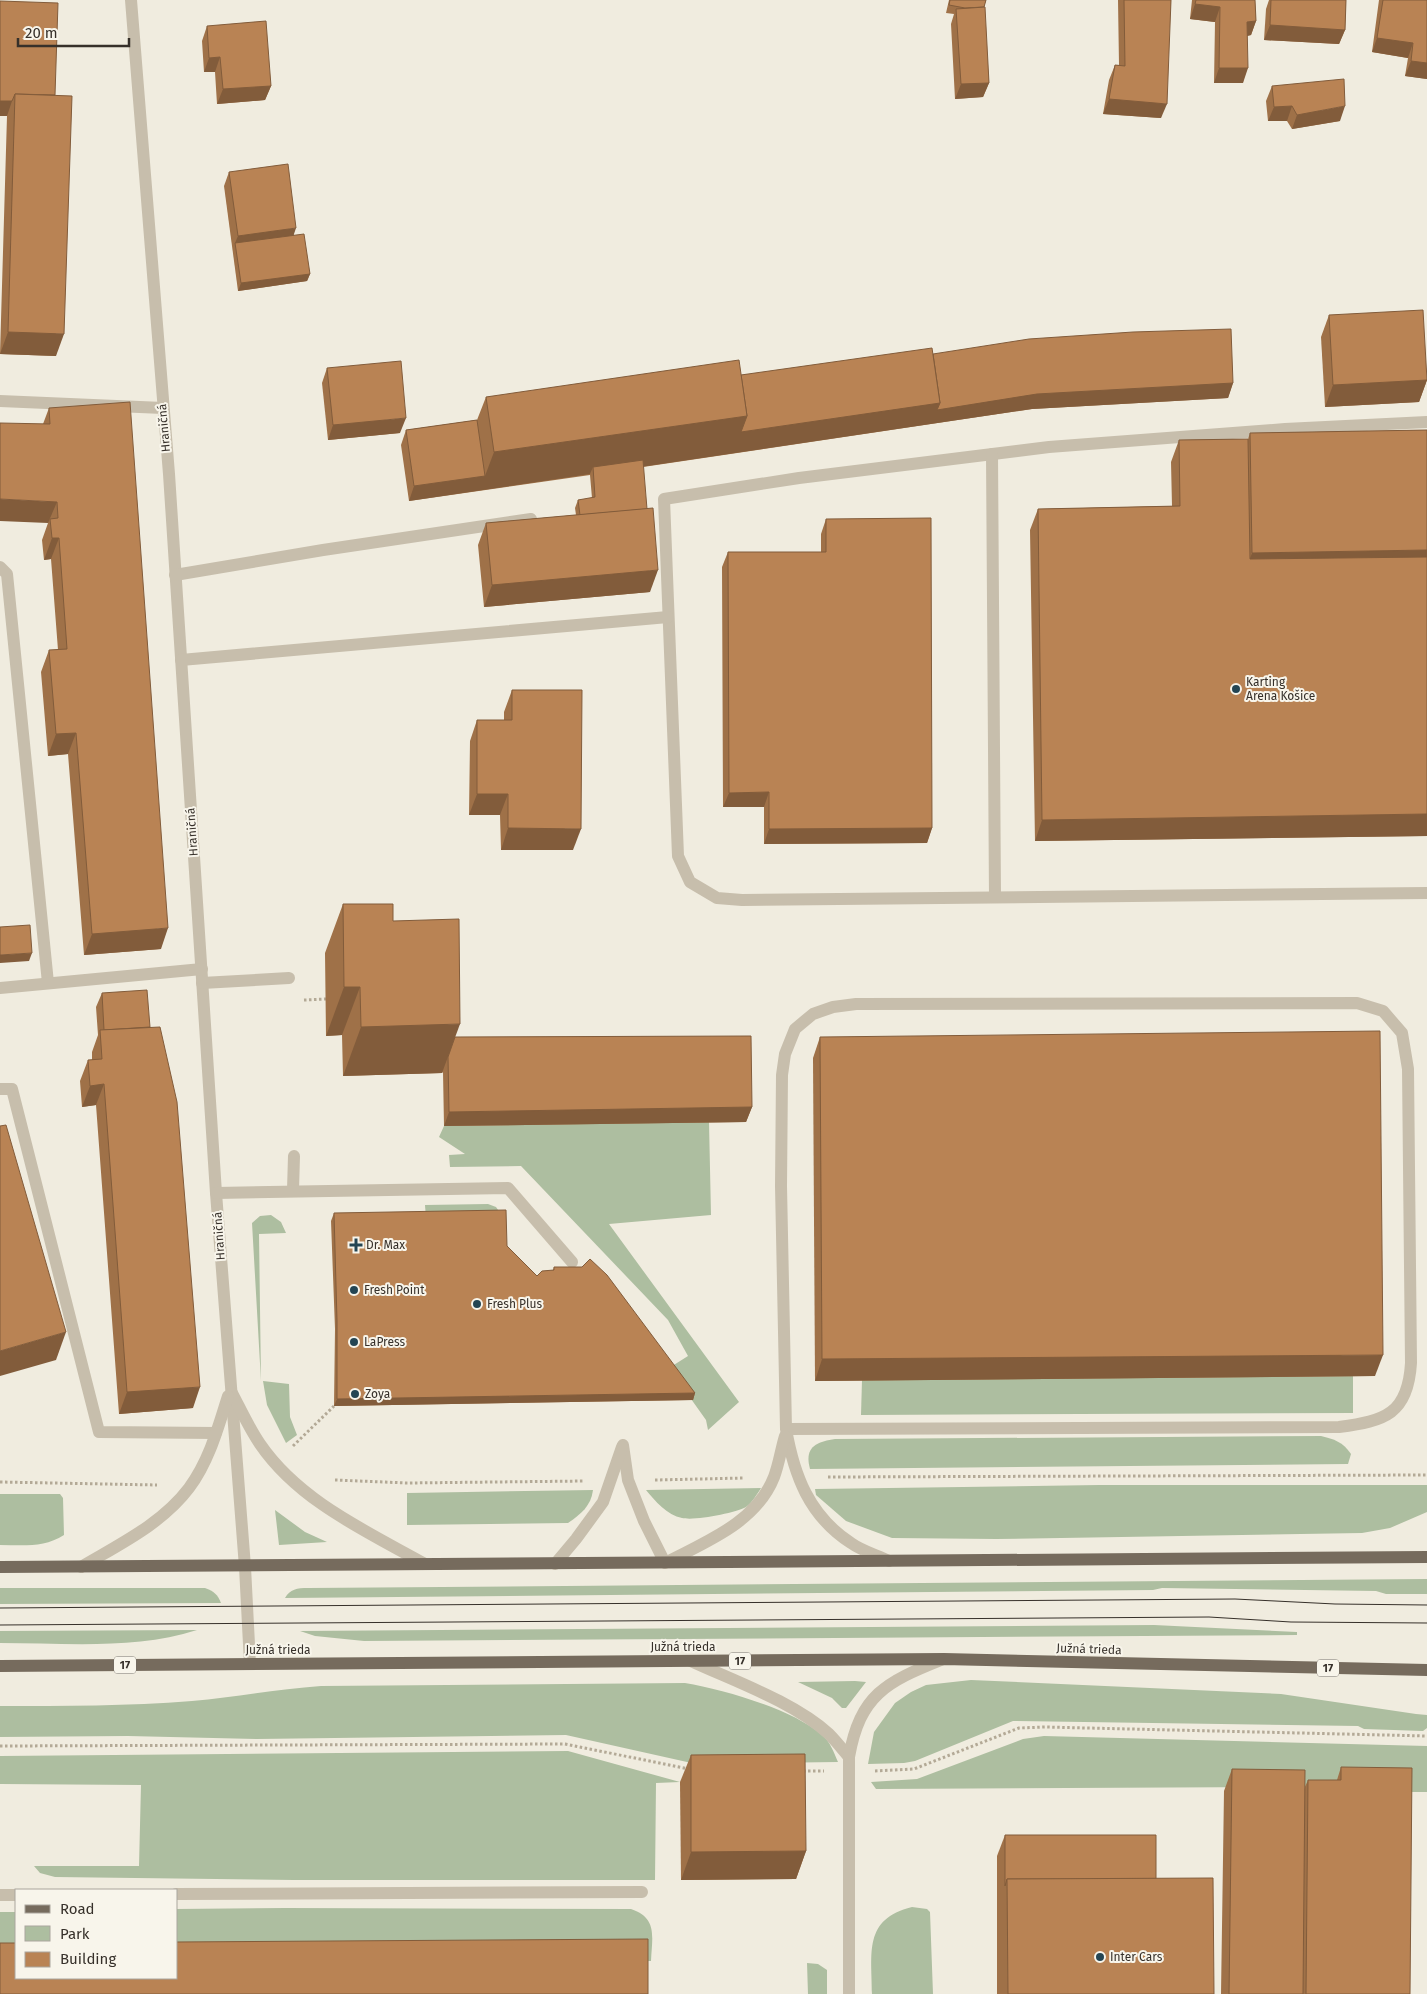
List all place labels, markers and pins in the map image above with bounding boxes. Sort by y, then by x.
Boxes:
place label: Karting Arena Košice [1246,675,1315,703]
marker: Karting Arena Košice [1230,683,1242,695]
place label: Dr. Max [366,1238,405,1252]
marker: Dr. Max [350,1239,362,1251]
place label: Fresh Point [364,1283,425,1297]
marker: Fresh Point [348,1284,360,1296]
place label: Fresh Plus [487,1297,542,1311]
marker: Fresh Plus [471,1298,483,1310]
place label: LaPress [364,1335,405,1349]
marker: LaPress [348,1336,360,1348]
place label: Zoya [365,1387,390,1401]
marker: Zoya [349,1388,361,1400]
place label: Inter Cars [1110,1950,1163,1964]
marker: Inter Cars [1094,1951,1106,1963]

